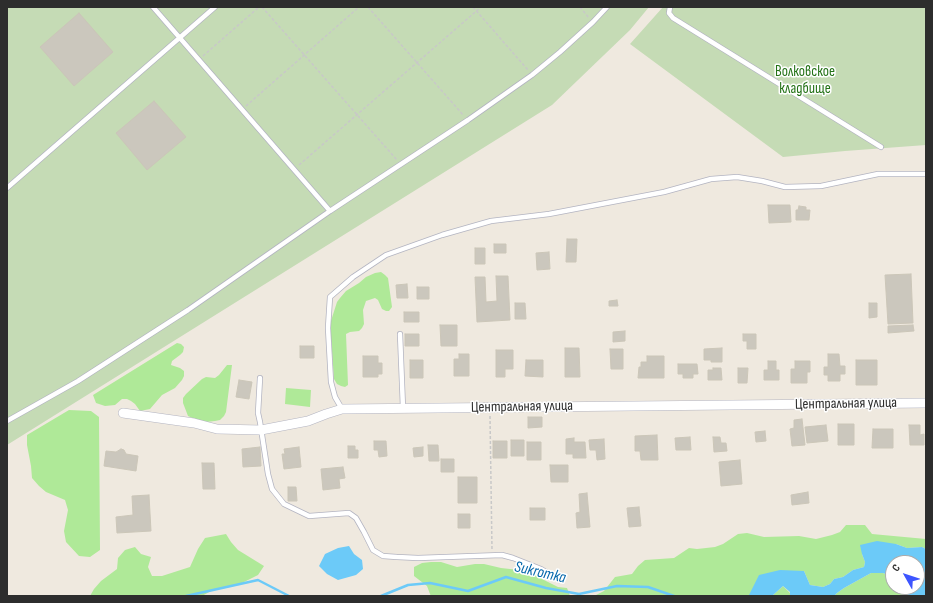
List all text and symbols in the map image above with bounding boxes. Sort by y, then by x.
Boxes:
park label: Волковское кладбище [775,63,835,98]
street label: Центральная улица [795,394,897,414]
street label: Центральная улица [471,397,573,417]
north arrow [885,555,925,595]
water label: Sukromka [512,558,568,588]
text: С [889,561,903,574]

